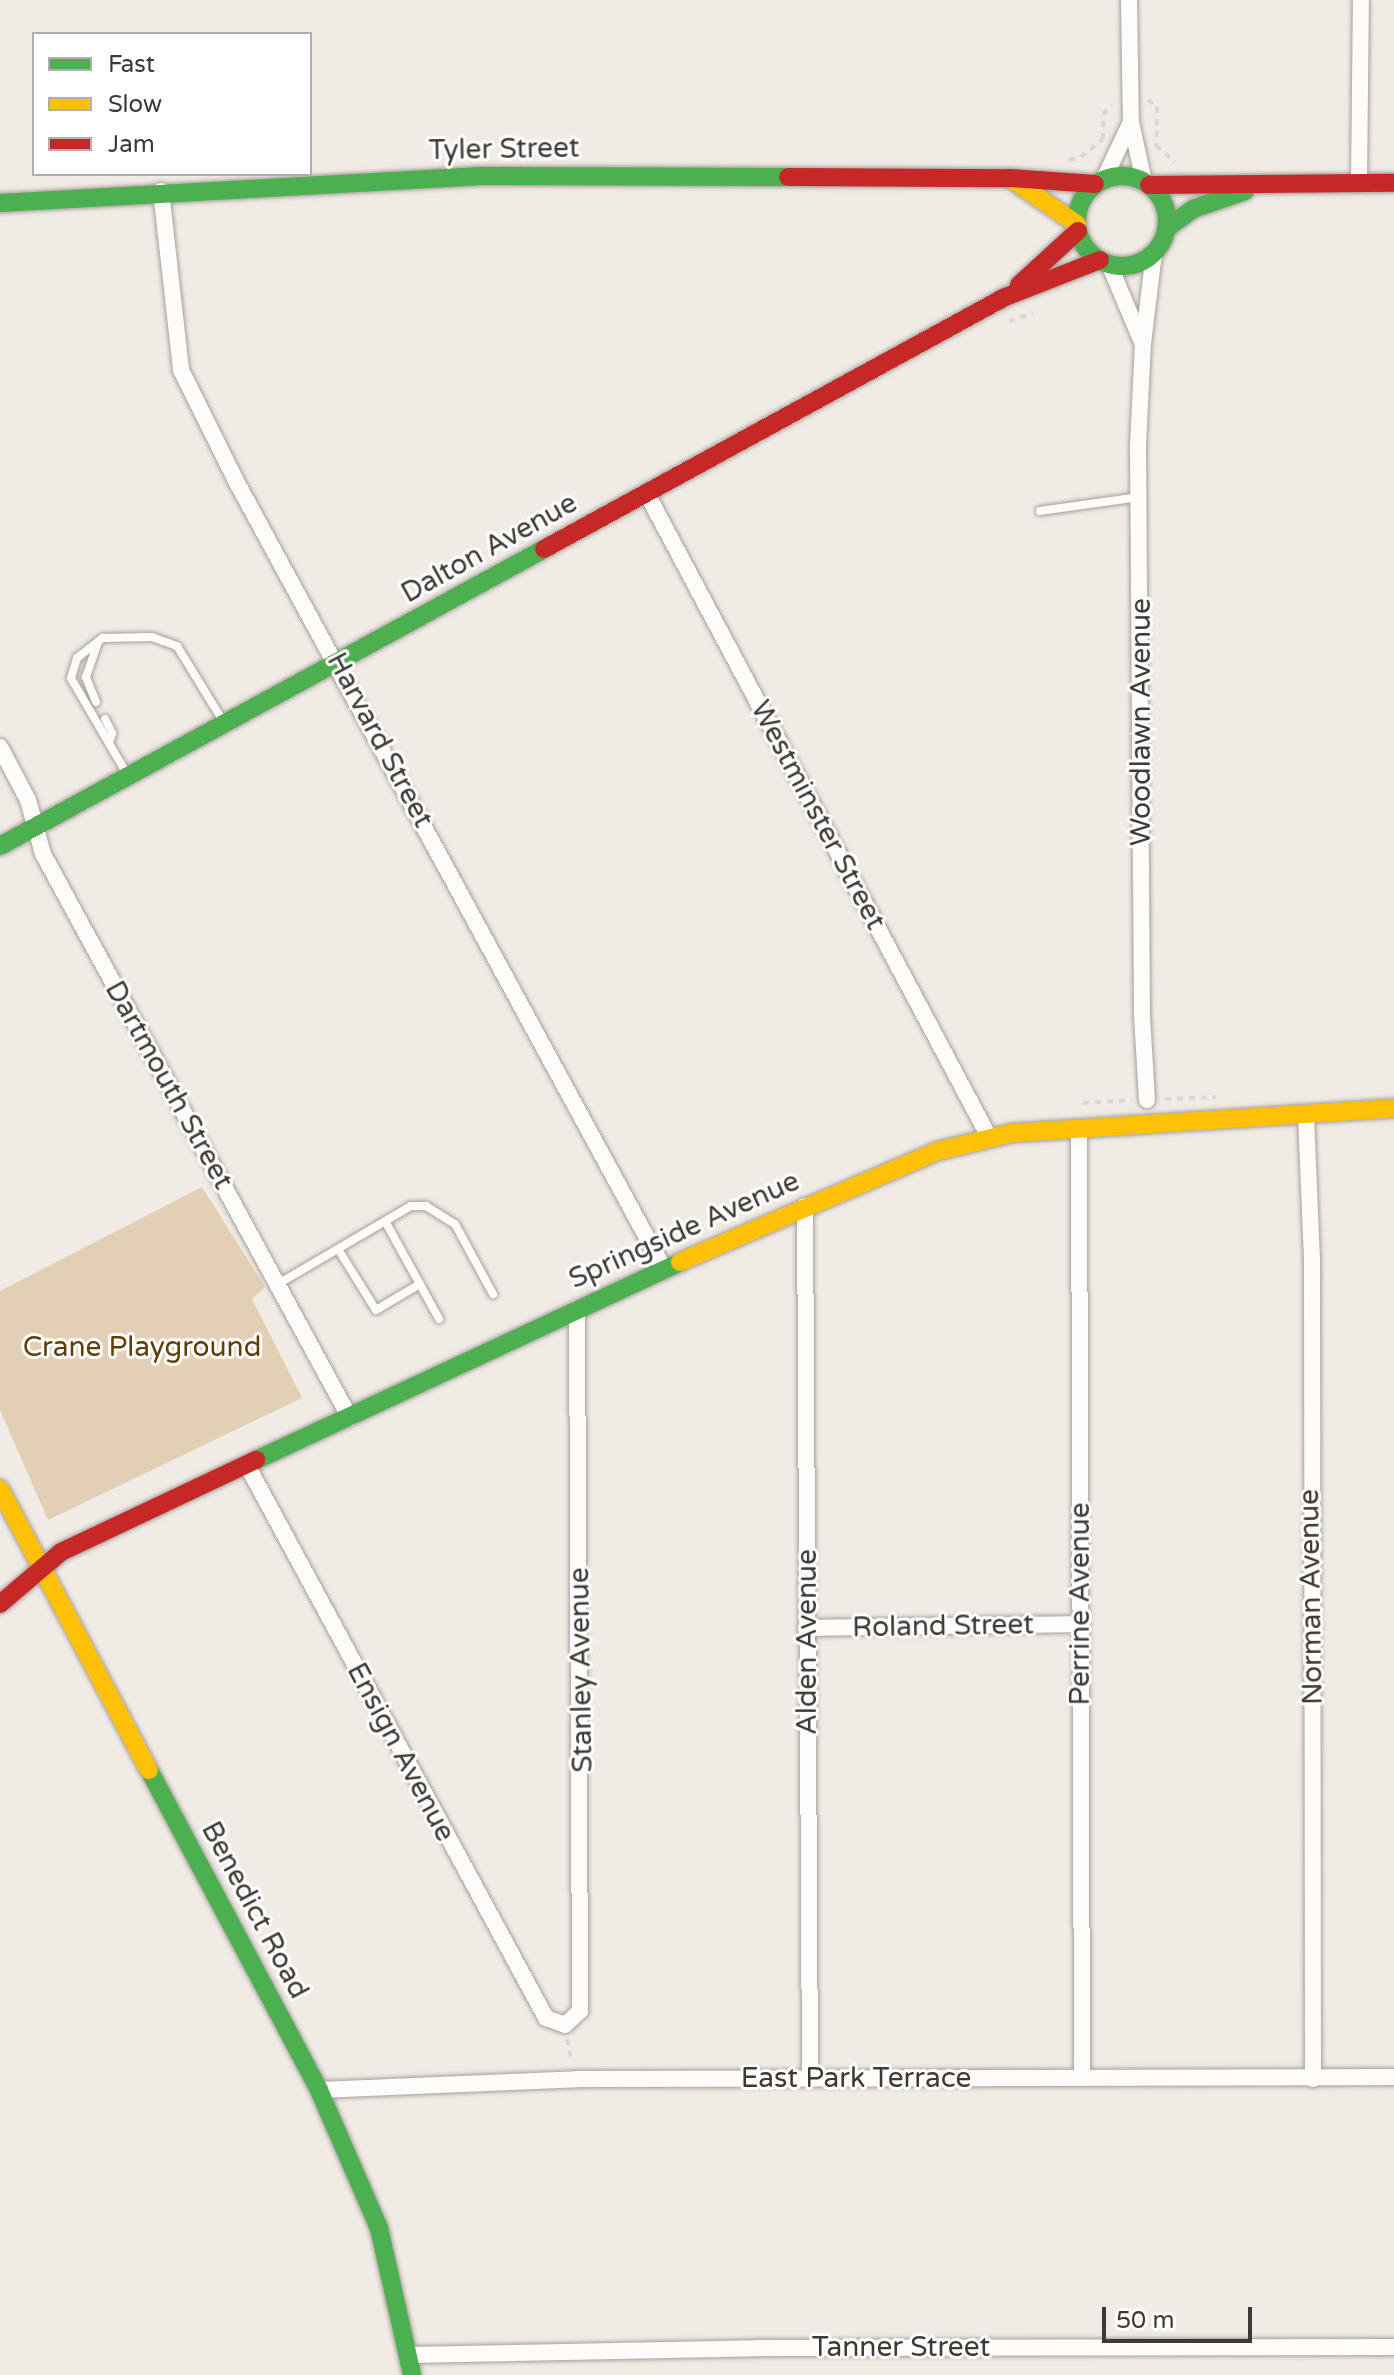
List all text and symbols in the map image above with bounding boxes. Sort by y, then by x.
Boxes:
legend [32,32,312,176]
text: Fast [108,50,155,79]
text: Slow [108,90,162,119]
text: Jam [108,130,155,159]
street label: Tyler Street [428,131,580,167]
street label: Dalton Avenue [395,486,583,610]
street label: Woodlawn Avenue [1124,598,1158,846]
street label: Harvard Street [320,647,440,833]
street label: Westminster Street [743,695,893,935]
street label: Dartmouth Street [98,975,240,1195]
street label: Springside Avenue [564,1164,804,1296]
park label: Crane Playground [23,1330,261,1364]
street label: Norman Avenue [1292,1489,1330,1705]
street label: Perrine Avenue [1063,1502,1097,1706]
street label: Alden Avenue [790,1549,824,1735]
street label: Stanley Avenue [562,1567,600,1773]
street label: Roland Street [852,1608,1034,1644]
street label: Ensign Avenue [340,1657,462,1847]
street label: Benedict Road [194,1816,316,2004]
street label: East Park Terrace [741,2061,971,2095]
scale bar [1106,2291,1256,2341]
text: 50 m [1116,2306,1174,2335]
street label: Tanner Street [812,2330,990,2364]

